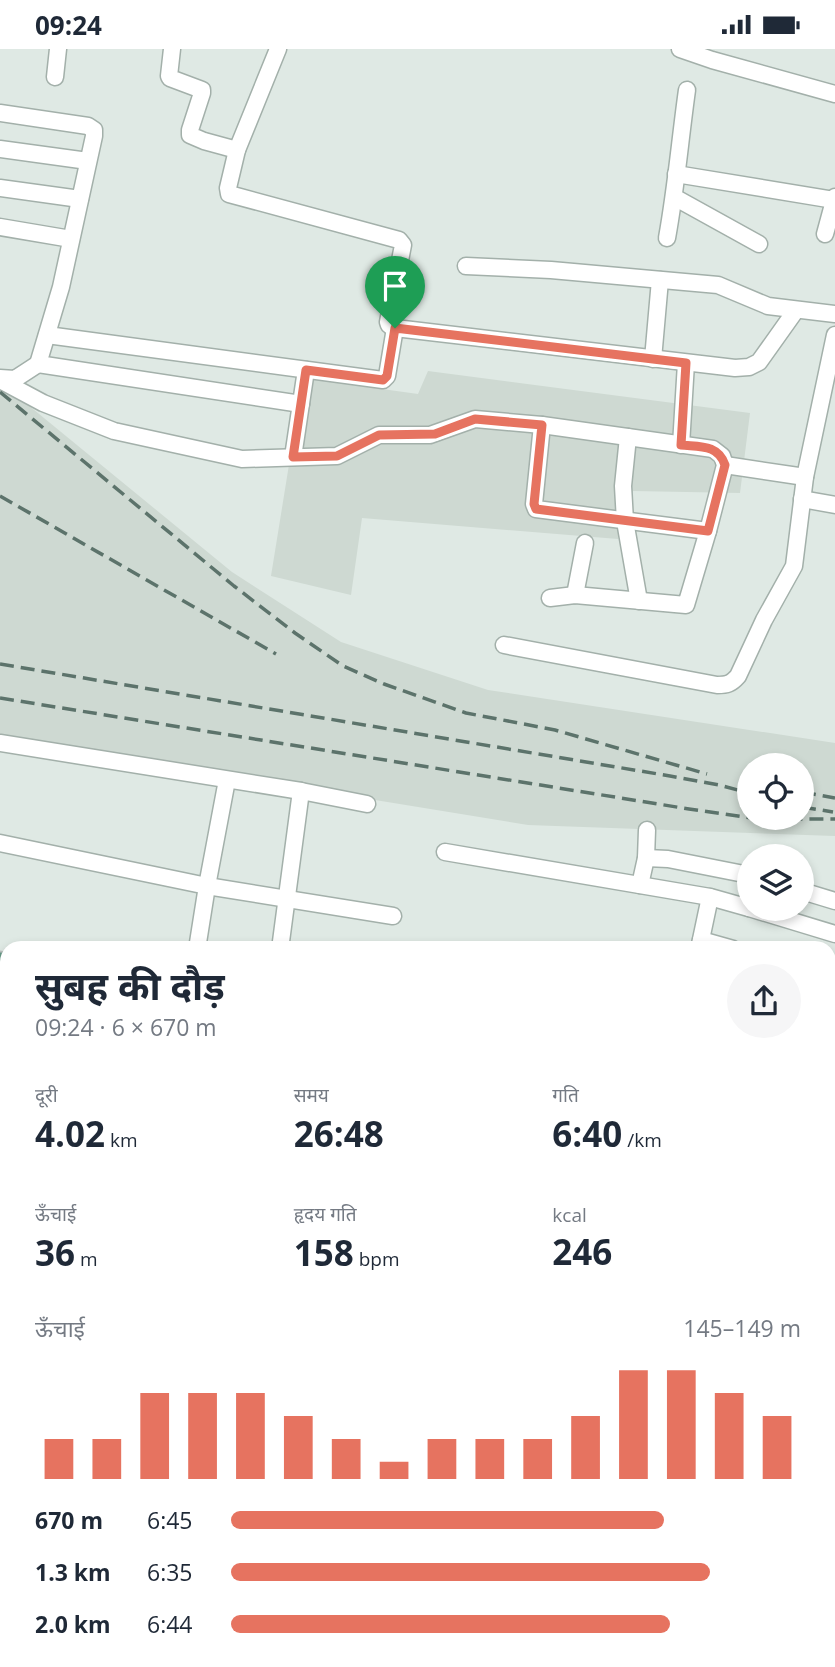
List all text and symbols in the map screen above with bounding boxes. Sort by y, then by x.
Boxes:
text: 09:24 [35,7,102,43]
pin [365,256,425,328]
icon: arrive [376,267,414,305]
map controls [737,753,814,921]
button: locate [737,753,814,830]
button: layers [737,844,814,921]
text: सुबह की दौड़ [35,959,225,1011]
button: share [727,964,801,1038]
text: 09:24 · 6 × 670 m [35,1011,217,1043]
text: दूरी [35,1082,58,1108]
text: समय [294,1082,329,1108]
text: गति [552,1082,579,1108]
text: 4.02 [35,1110,105,1157]
text: 26:48 [294,1110,384,1157]
text: 6:40 [552,1110,622,1157]
text: km [105,1127,138,1153]
text: /km [622,1127,662,1153]
text: ऊँचाई [35,1201,76,1227]
text: हृदय गति [294,1201,357,1227]
text: kcal [552,1202,587,1228]
text: 246 [552,1228,612,1275]
text: 36 [35,1229,75,1276]
text: 158 [294,1229,354,1276]
text: m [75,1246,98,1272]
text: bpm [354,1246,399,1272]
text: ऊँचाई [35,1312,85,1344]
text: 145–149 m [683,1312,801,1344]
text: 670 m [35,1504,103,1536]
text: 6:45 [147,1504,193,1536]
text: 1.3 km [35,1556,111,1588]
text: 6:35 [147,1556,193,1588]
text: 2.0 km [35,1608,111,1640]
text: 6:44 [147,1608,193,1640]

